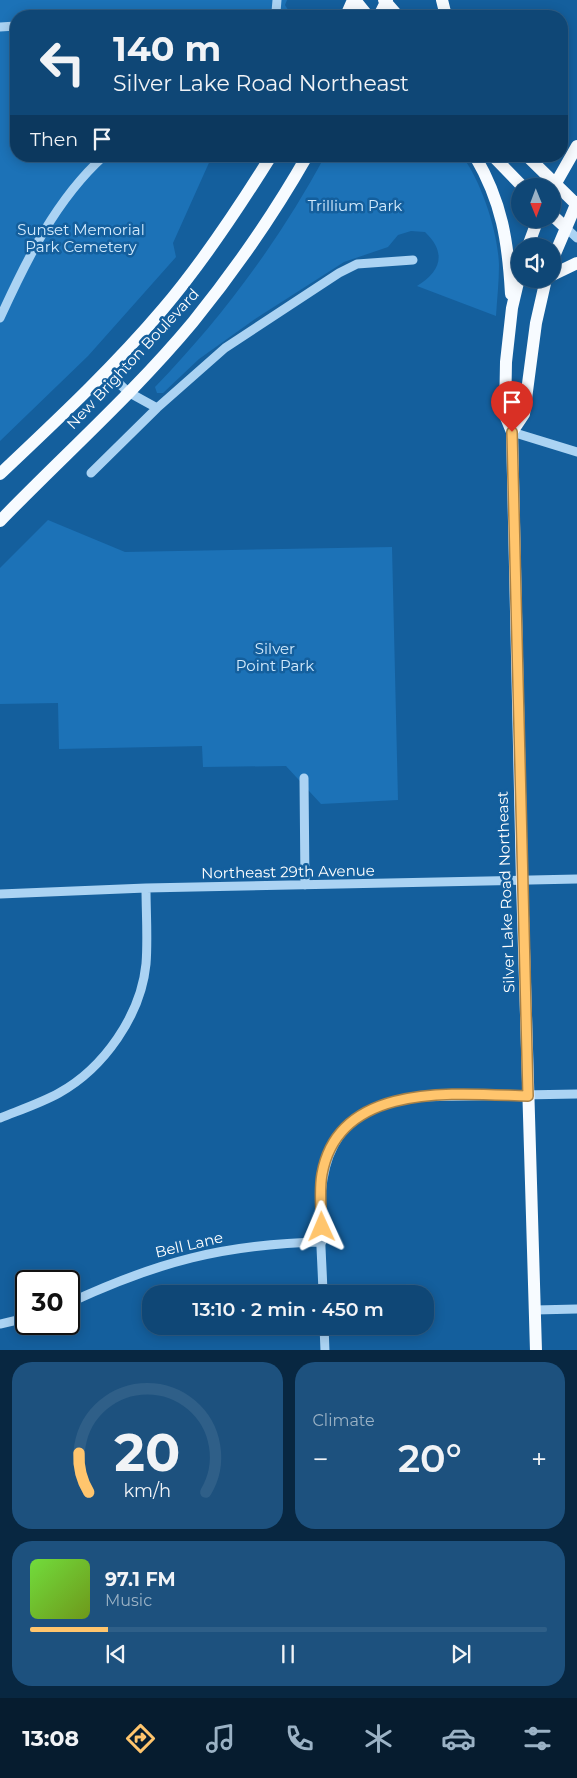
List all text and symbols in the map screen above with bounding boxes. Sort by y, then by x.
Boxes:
text: 140 m [113,27,221,70]
icon: left [30,30,95,95]
text: Silver Lake Road Northeast [113,70,409,97]
icon: arrive [88,125,116,153]
text: Then [30,128,78,151]
north arrow [511,178,561,228]
map controls [511,178,561,288]
park label: Trillium Park [308,196,402,215]
park label: Sunset Memorial Park Cemetery [17,220,145,256]
button: sound [511,238,561,288]
street label: New Brighton Boulevard [62,284,203,433]
pin [491,381,533,432]
icon: arrive [498,388,526,416]
park label: Silver Point Park [236,639,314,675]
street label: Silver Lake Road Northeast [492,791,519,993]
street label: Northeast 29th Avenue [201,860,375,883]
position arrow [295,1200,347,1252]
street label: Bell Lane [153,1227,225,1262]
speed limit sign: 30 [15,1270,80,1335]
text: 13:10 · 2 min · 450 m [192,1298,384,1321]
text: Climate [313,1411,375,1430]
text: 20 [114,1421,180,1484]
text: 20° [398,1435,462,1482]
text: − [313,1442,329,1476]
text: + [531,1442,547,1476]
text: km/h [123,1480,171,1501]
text: 97.1 FM [105,1568,176,1591]
text: Music [105,1591,152,1610]
icon: previous [102,1640,130,1668]
icon: pause [274,1640,302,1668]
icon: next [447,1640,475,1668]
icon: directions [123,1721,158,1756]
icon: music [203,1721,238,1756]
icon: phone [282,1721,317,1756]
icon: climate [361,1721,396,1756]
icon: car [441,1721,476,1756]
icon: filters [520,1721,555,1756]
text: 13:08 [22,1725,79,1752]

